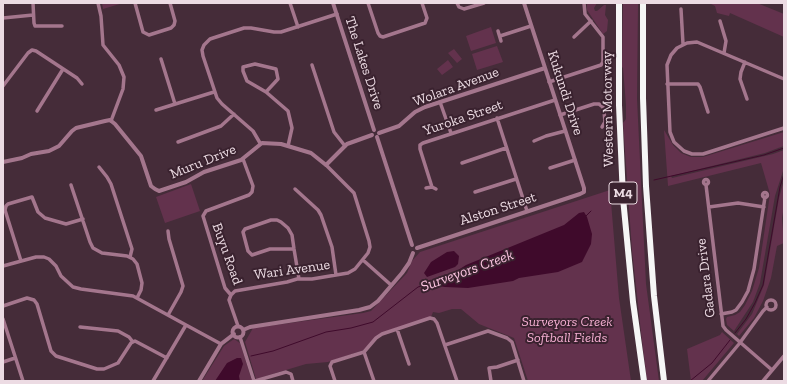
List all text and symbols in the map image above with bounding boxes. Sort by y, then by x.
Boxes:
street label: The Lakes Drive [341,14,387,112]
street label: Kukundi Drive [543,49,587,137]
street label: Western Motorway [599,51,617,167]
street label: Wolara Avenue [411,64,501,110]
street label: Yuroka Street [421,97,505,139]
street label: Muru Drive [167,141,239,183]
road number: M4 [609,182,637,204]
street label: Alston Street [458,189,538,229]
street label: Buyu Road [208,221,246,287]
street label: Gadara Drive [693,237,719,319]
water label: Surveyors Creek [418,246,516,296]
street label: Wari Avenue [253,256,331,284]
park label: Surveyors Creek Softball Fields [521,314,613,346]

